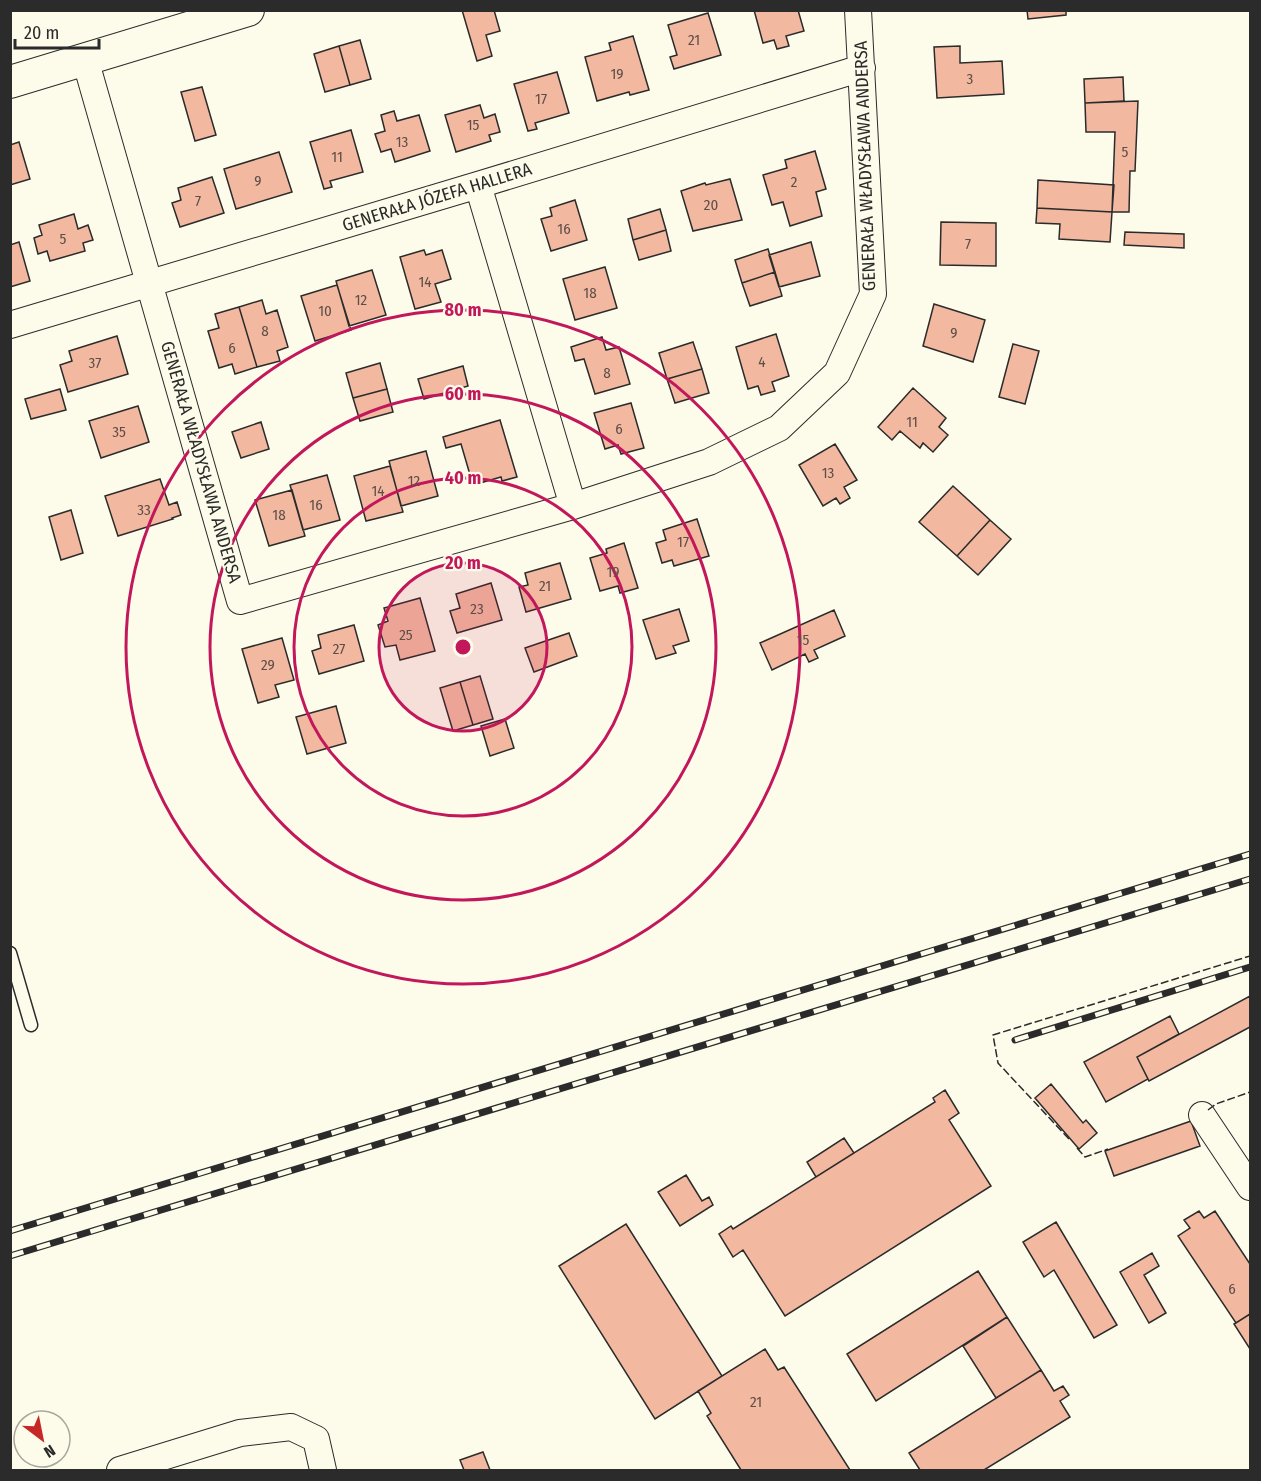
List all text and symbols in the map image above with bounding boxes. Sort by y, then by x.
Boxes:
scale bar [15,12,99,50]
text: 20 m [24,22,59,44]
house number: 21 [688,31,700,49]
street label: GENERAŁA WŁADYSŁAWA ANDERSA [850,40,880,292]
house number: 19 [610,65,624,83]
house number: 3 [967,70,974,88]
house number: 17 [535,90,547,108]
house number: 15 [467,116,479,134]
house number: 13 [396,133,409,151]
house number: 5 [1122,143,1129,161]
house number: 11 [331,148,343,166]
street label: GENERAŁA JÓZEFA HALLERA [340,158,535,236]
house number: 9 [254,172,262,190]
house number: 2 [791,173,798,191]
house number: 7 [195,192,201,210]
house number: 20 [704,196,718,214]
house number: 16 [557,220,571,238]
house number: 5 [60,230,67,248]
house number: 7 [965,235,971,253]
house number: 14 [418,273,432,291]
house number: 18 [583,284,597,302]
house number: 12 [355,291,368,309]
text: 80 m [445,299,481,321]
house number: 10 [318,302,332,320]
house number: 8 [261,322,269,340]
house number: 9 [950,324,958,342]
street label: GENERAŁA WŁADYSŁAWA ANDERSA [156,339,246,586]
house number: 6 [228,339,236,357]
house number: 4 [758,353,766,371]
house number: 37 [89,354,101,372]
house number: 8 [603,364,611,382]
text: 60 m [445,383,481,405]
house number: 11 [906,413,918,431]
house number: 6 [615,420,623,438]
house number: 35 [112,423,126,441]
house number: 13 [822,464,835,482]
text: 40 m [445,467,481,489]
house number: 12 [408,472,421,490]
house number: 14 [371,482,385,500]
house number: 16 [309,496,323,514]
house number: 33 [137,501,151,519]
house number: 18 [272,506,286,524]
house number: 17 [677,533,689,551]
text: 20 m [444,552,481,574]
house number: 19 [606,563,620,581]
house number: 21 [539,577,551,595]
house number: 23 [470,600,484,618]
house number: 25 [399,626,413,644]
house number: 15 [797,631,809,649]
centre of rings [453,637,473,657]
house number: 27 [333,640,345,658]
house number: 29 [261,656,275,674]
house number: 6 [1228,1280,1236,1298]
house number: 21 [750,1393,762,1411]
north arrow [12,1409,72,1469]
text: N [41,1441,59,1462]

